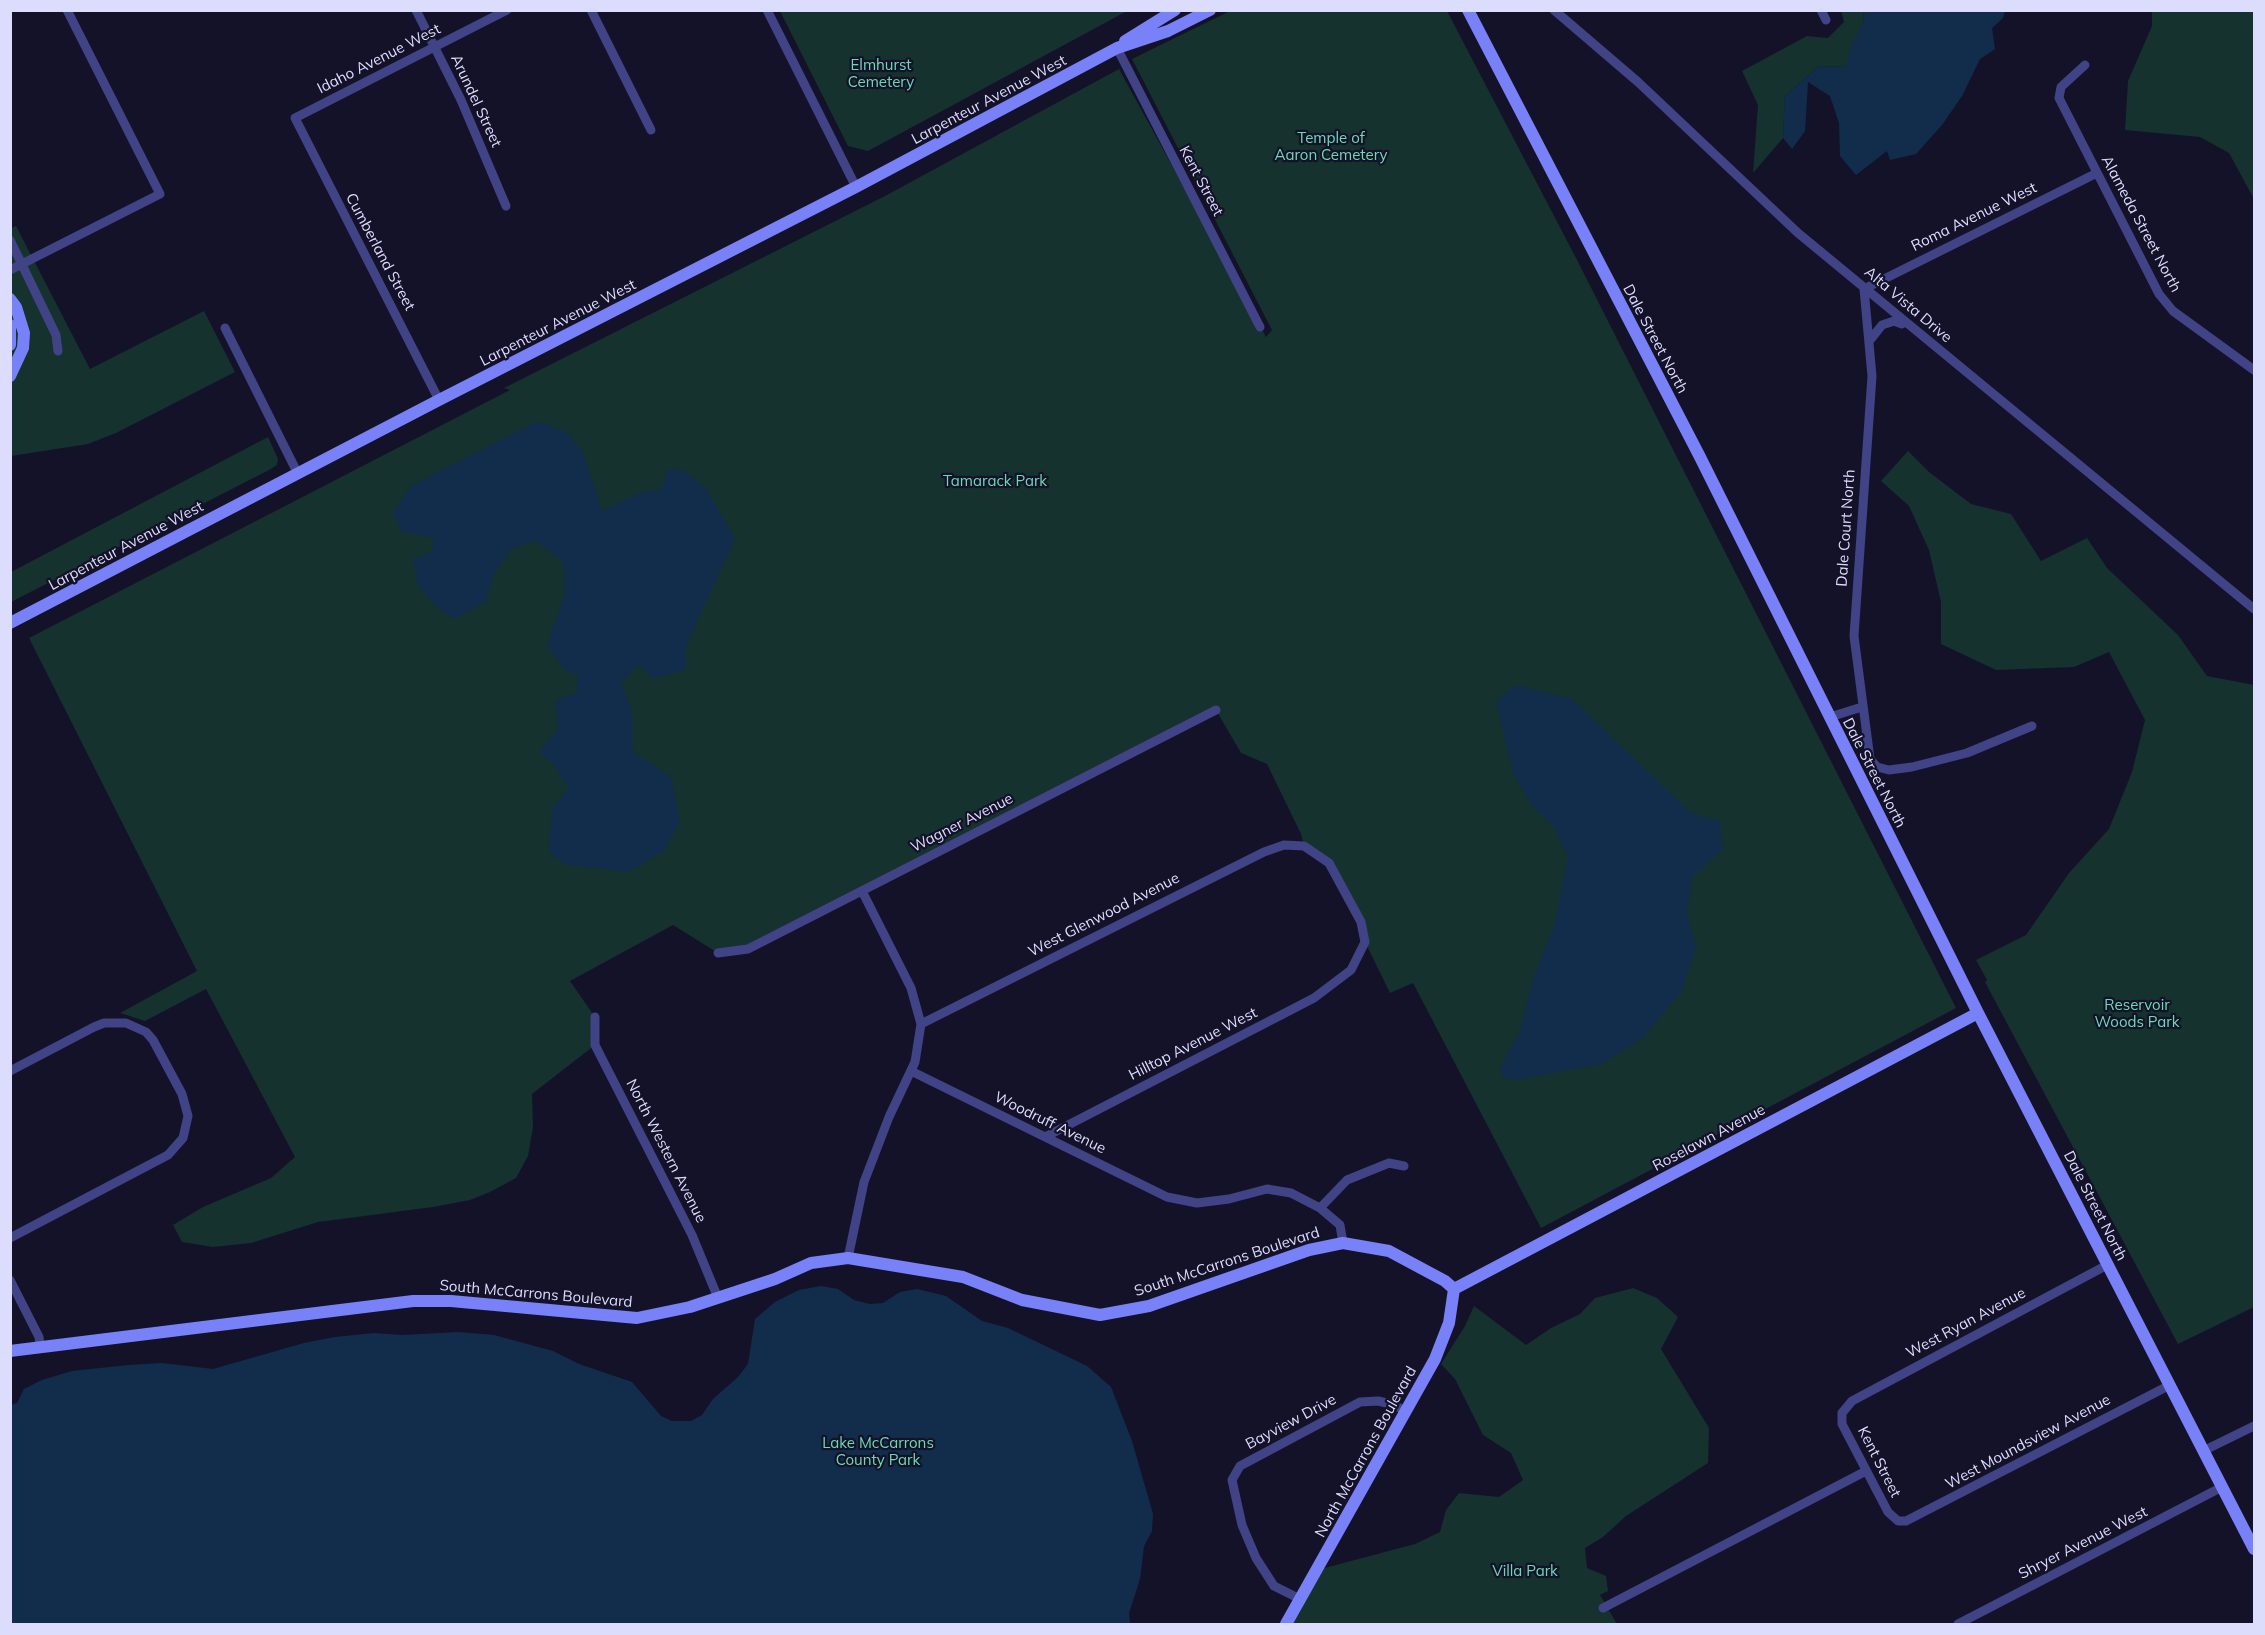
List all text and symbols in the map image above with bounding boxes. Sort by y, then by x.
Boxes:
street label: Idaho Avenue West [314,20,444,98]
street label: Arundel Street [447,52,505,150]
street label: Larpenteur Avenue West [909,52,1069,148]
park label: Elmhurst Cemetery [848,56,914,91]
park label: Temple of Aaron Cemetery [1274,129,1388,164]
street label: Kent Street [1175,143,1227,219]
street label: Alameda Street North [2097,153,2185,295]
street label: Roma Avenue West [1908,179,2040,255]
street label: Cumberland Street [341,190,419,314]
street label: Alta Vista Drive [1861,263,1955,347]
street label: Larpenteur Avenue West [477,276,639,370]
street label: Dale Street North [1619,281,1691,397]
street label: Dale Court North [1833,469,1859,587]
park label: Tamarack Park [943,472,1047,490]
street label: Larpenteur Avenue West [46,498,206,594]
street label: Dale Street North [1839,715,1909,831]
street label: Wagner Avenue [908,789,1016,857]
street label: West Glenwood Avenue [1025,869,1183,961]
park label: Reservoir Woods Park [2095,996,2179,1031]
street label: Hilltop Avenue West [1126,1004,1260,1084]
street label: North Western Avenue [622,1076,710,1226]
street label: Woodruff Avenue [991,1088,1109,1158]
street label: Roselawn Avenue [1650,1101,1768,1175]
street label: Dale Street North [2060,1148,2130,1264]
street label: South McCarrons Boulevard [1132,1224,1322,1300]
street label: South McCarrons Boulevard [439,1277,633,1311]
street label: West Ryan Avenue [1903,1284,2029,1362]
street label: North McCarrons Boulevard [1311,1363,1421,1541]
street label: Bayview Drive [1243,1391,1339,1453]
street label: West Moundsview Avenue [1942,1391,2114,1493]
street label: Kent Street [1854,1424,1904,1500]
park label: Lake McCarrons County Park [822,1434,934,1469]
street label: Shryer Avenue West [2016,1503,2150,1583]
park label: Villa Park [1492,1562,1558,1580]

